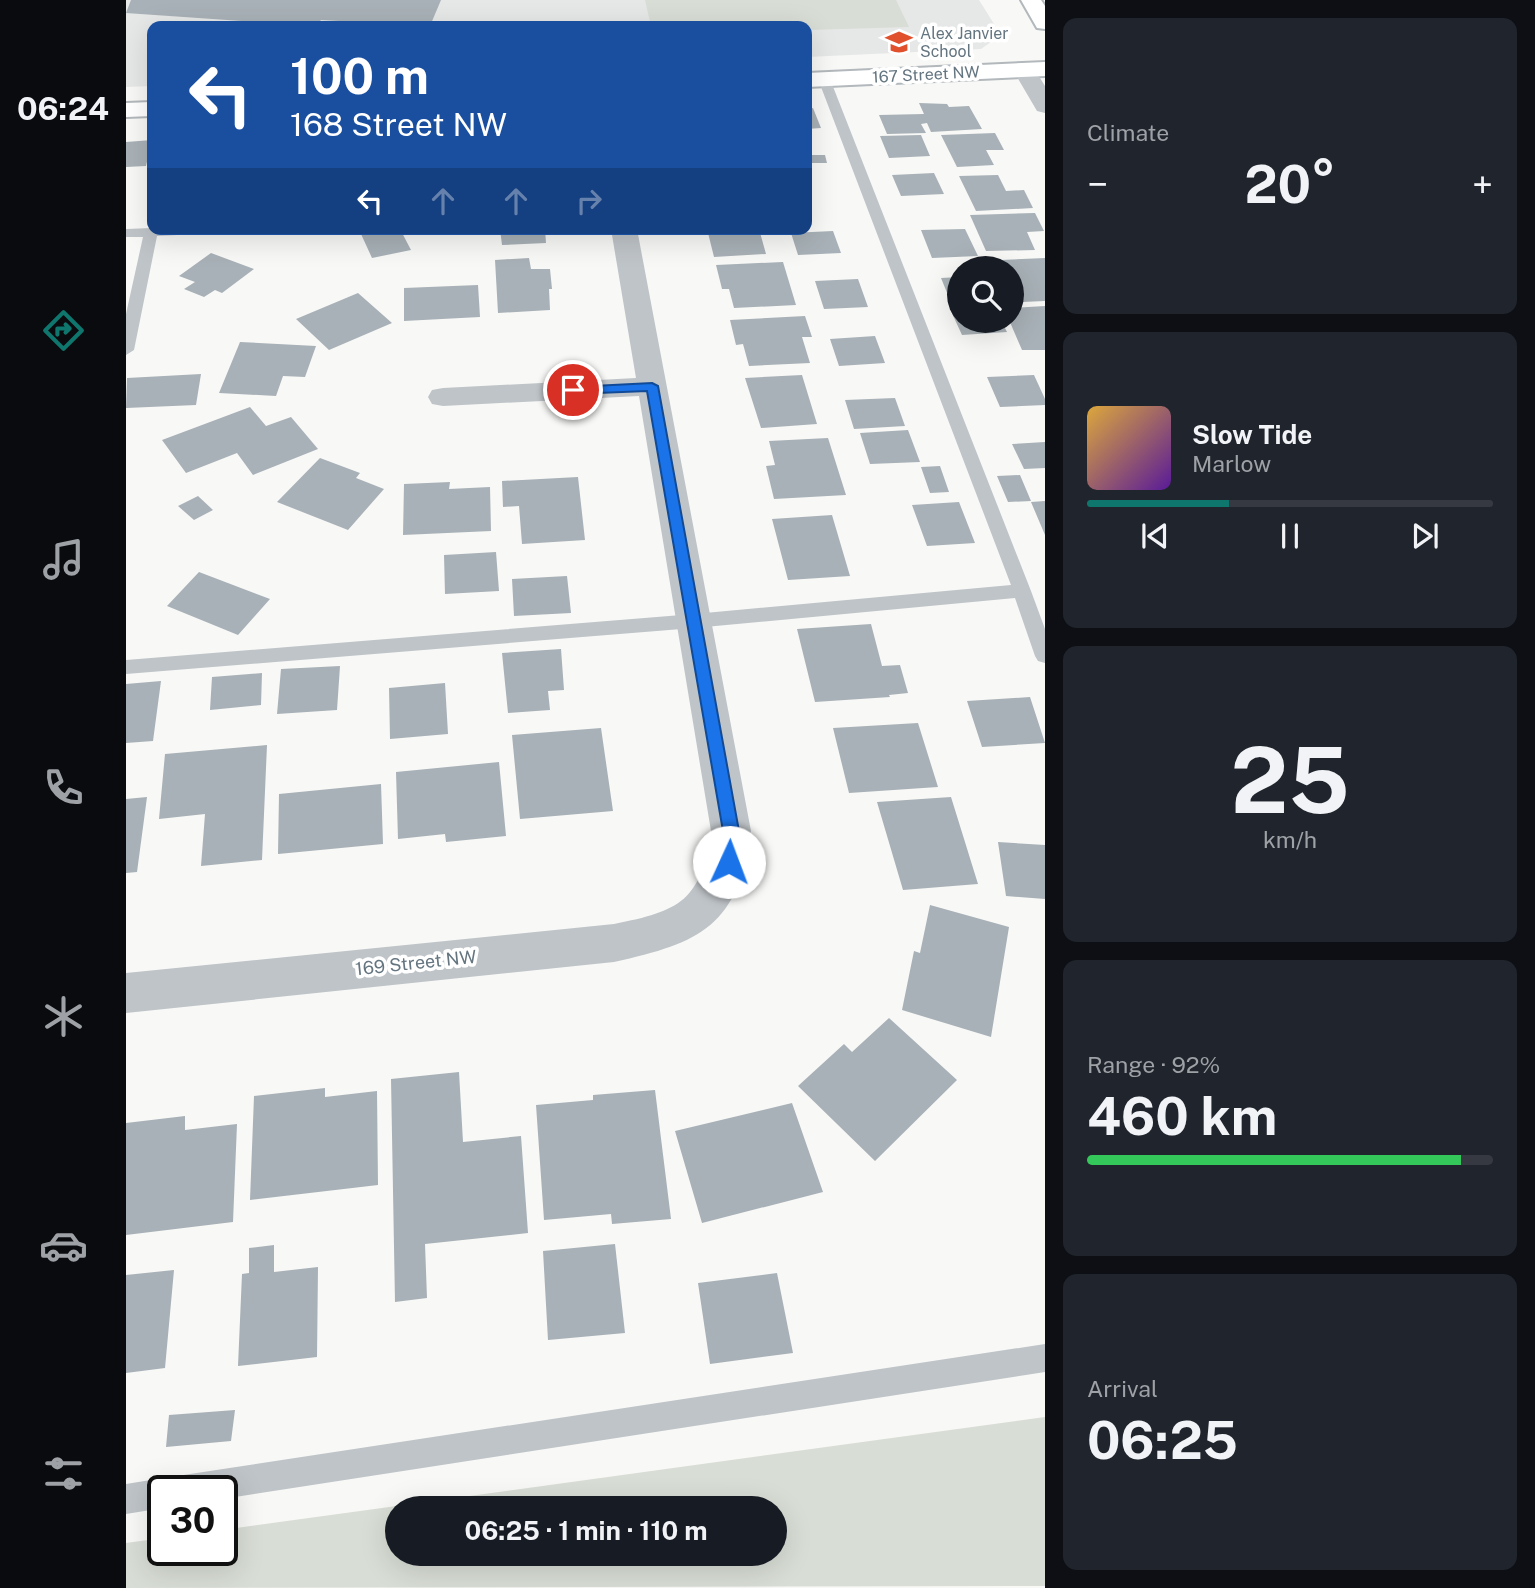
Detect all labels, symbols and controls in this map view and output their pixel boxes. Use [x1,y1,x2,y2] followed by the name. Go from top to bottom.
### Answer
[920,24,1009,61] place label: Alex Janvier School
[884,27,914,57] school or university icon: Alex Janvier School
[290,47,429,105] text: 100 m
[175,49,266,140] icon: left
[872,62,980,87] street label: 167 Street NW
[17,90,109,127] text: 06:24
[290,106,507,143] text: 168 Street NW
[1087,119,1169,146] text: Climate
[1244,154,1336,215] text: 20°
[1087,162,1108,207] text: −
[1472,162,1493,207] text: +
[351,182,389,220] icon: left
[424,182,462,220] icon: ahead
[497,182,535,220] icon: ahead
[570,182,608,220] icon: right
[947,256,1024,333] map controls
[947,256,1024,333] button: search
[39,306,88,355] icon: directions
[543,360,603,420] pin
[554,371,592,409] icon: arrive
[1192,419,1312,450] text: Slow Tide
[1192,450,1271,477] text: Marlow
[1136,517,1174,555] icon: previous
[1271,517,1309,555] icon: pause
[1406,517,1444,555] icon: next
[39,535,88,584] icon: music
[1230,727,1350,833] text: 25
[39,763,88,812] icon: phone
[692,825,766,899] position arrow
[1263,826,1317,853] text: km/h
[354,946,478,979] street label: 169 Street NW
[39,992,88,1041] icon: climate
[1087,1051,1220,1078] text: Range · 92%
[1087,1086,1277,1147] text: 460 km
[39,1221,88,1270] icon: car
[1087,1375,1158,1402] text: Arrival
[1087,1410,1238,1471] text: 06:25
[39,1449,88,1498] icon: filters
[147,1475,238,1566] speed limit sign: 30
[464,1515,708,1546] text: 06:25 · 1 min · 110 m

